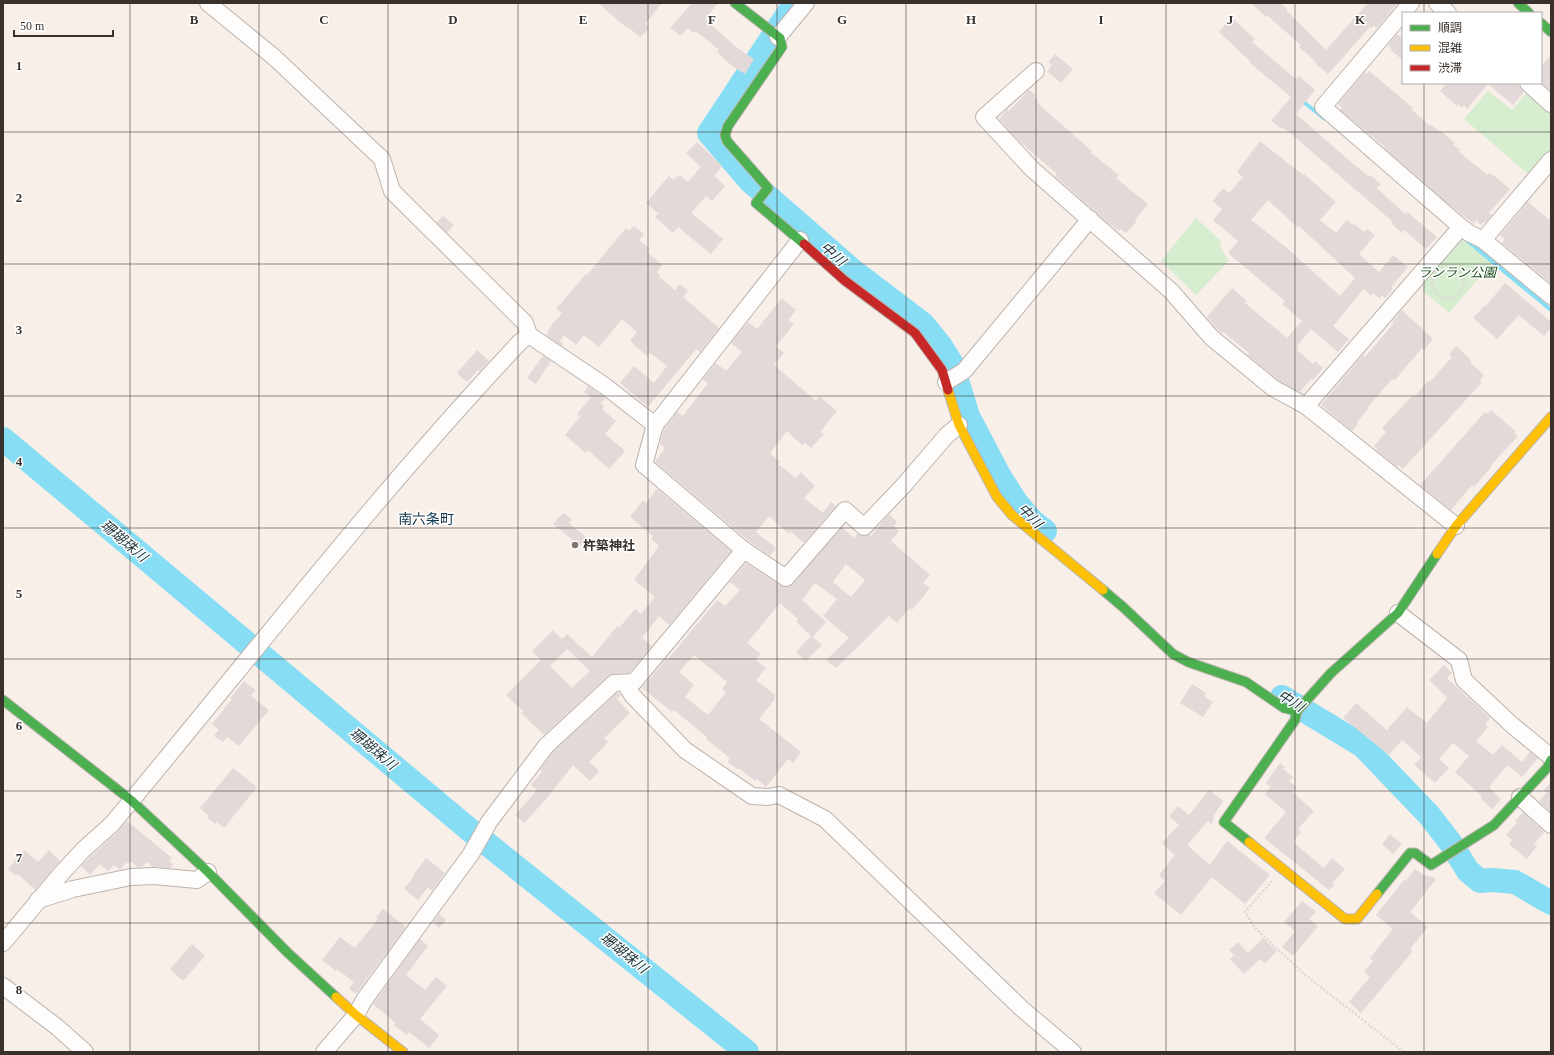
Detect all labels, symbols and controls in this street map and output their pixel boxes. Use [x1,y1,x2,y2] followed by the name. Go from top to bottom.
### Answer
[14,12,113,38] scale bar
[190,12,199,27] text: B
[319,12,329,27] text: C
[448,12,458,27] text: D
[579,12,587,27] text: E
[708,12,716,27] text: F
[837,12,847,27] text: G
[966,12,976,27] text: H
[1098,12,1104,27] text: I
[1227,12,1234,27] text: J
[1355,12,1366,27] text: K
[1402,12,1542,84] legend
[20,19,45,33] text: 50 m
[1438,21,1462,35] text: 順調
[1438,41,1462,55] text: 混雑
[16,58,22,73] text: 1
[1438,61,1462,75] text: 渋滞
[16,190,22,205] text: 2
[818,239,850,270] water label: 中川
[1418,265,1498,280] park label: ランラン公園
[16,322,23,337] text: 3
[16,454,23,469] text: 4
[1015,501,1047,533] water label: 中川
[398,512,454,527] district label: 南六条町
[98,517,152,566] water label: 珊瑚珠川
[583,538,635,553] place label: 杵築神社
[570,540,580,550] marker: 杵築神社
[16,586,23,601] text: 5
[1275,687,1309,716] water label: 中川
[16,718,23,733] text: 6
[347,725,401,774] water label: 珊瑚珠川
[16,850,23,865] text: 7
[598,930,652,978] water label: 珊瑚珠川
[16,982,23,997] text: 8

